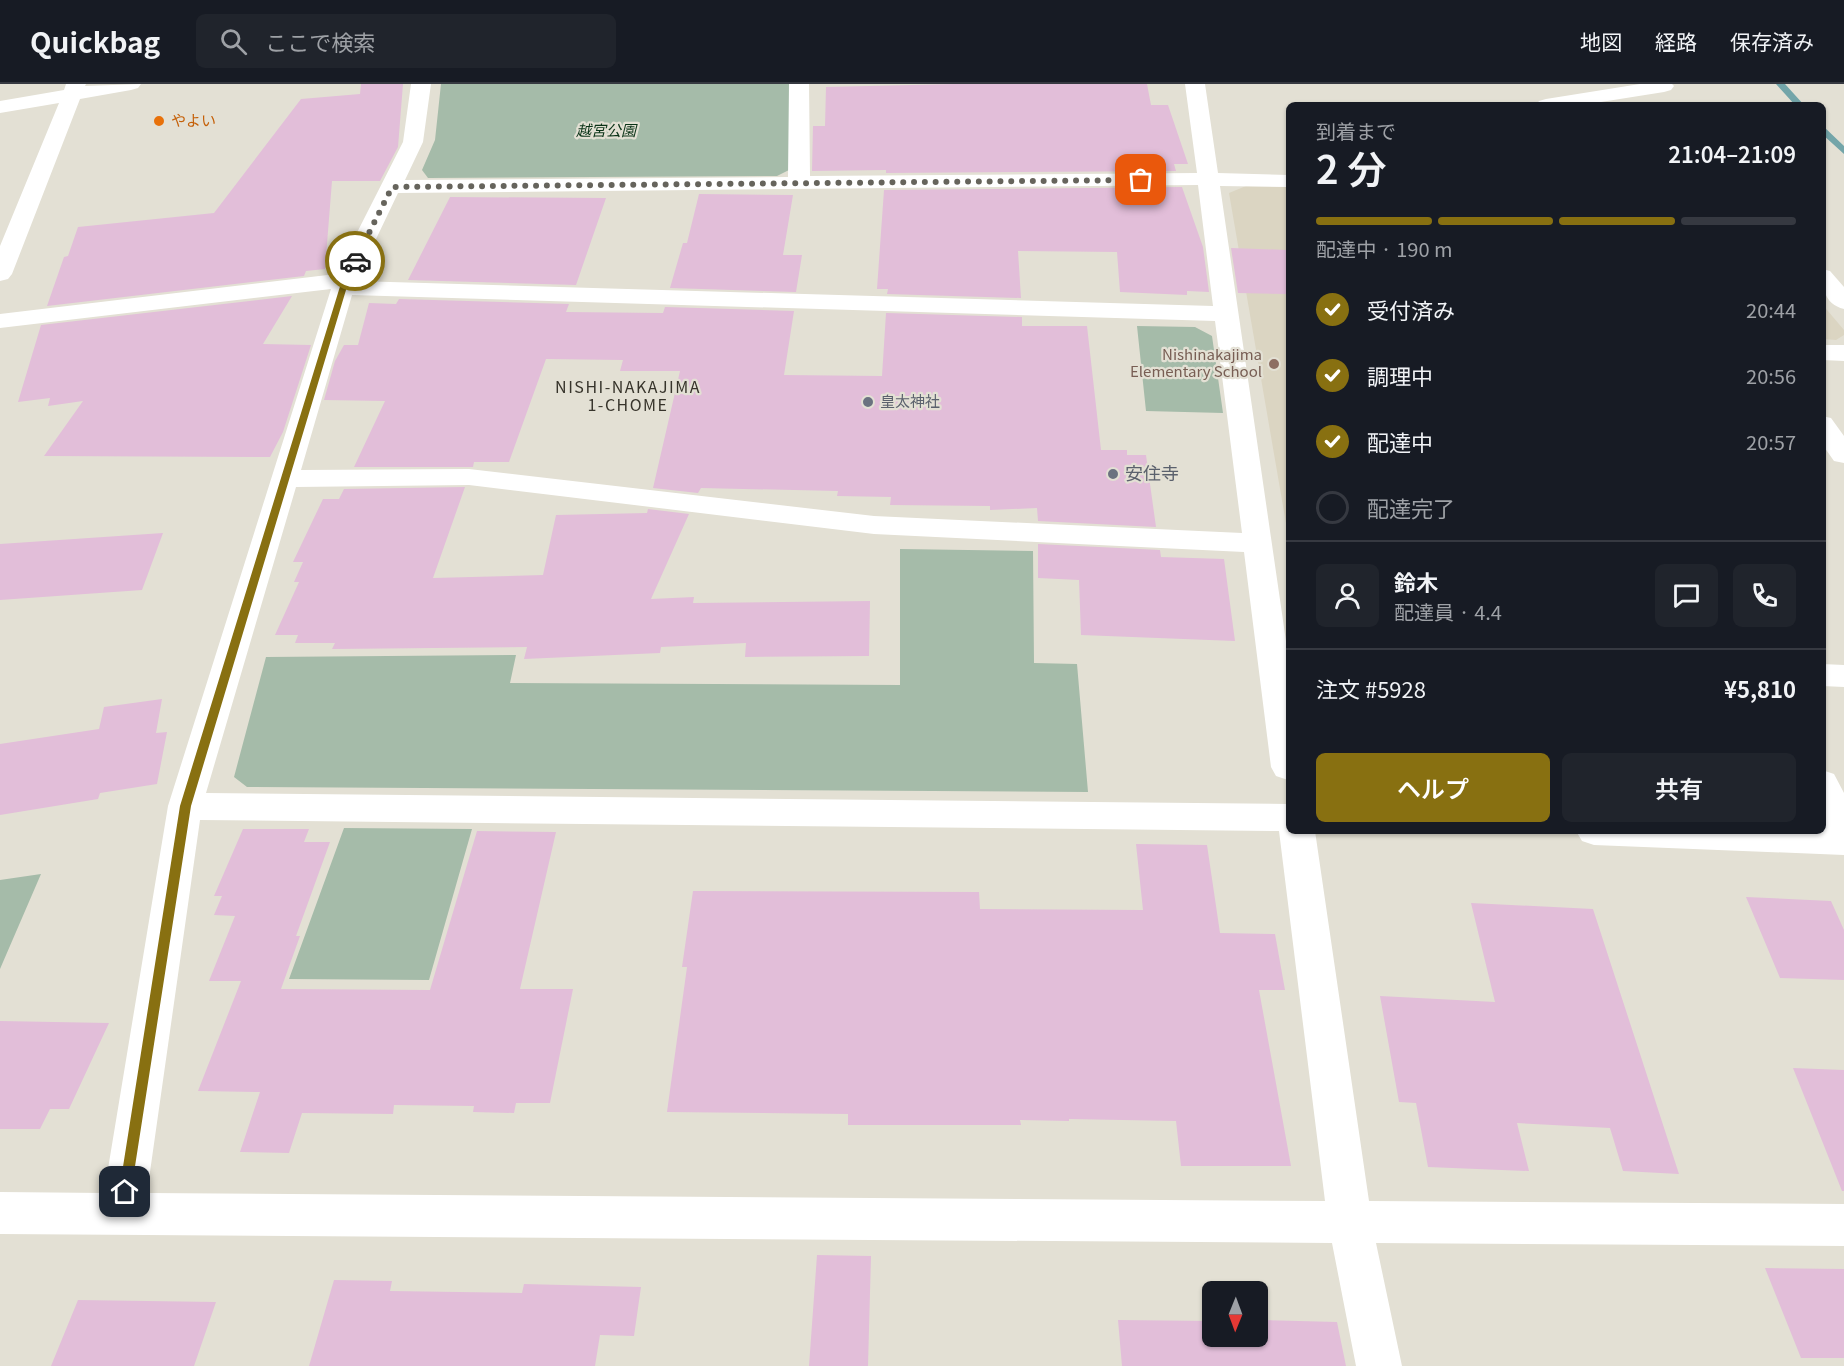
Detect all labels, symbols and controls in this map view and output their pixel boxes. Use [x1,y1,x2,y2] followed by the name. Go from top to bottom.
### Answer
[196,14,616,68] search box
[30,21,160,61] text: Quickbag
[217,25,250,58] icon: search
[265,25,375,57] text: ここで検索
[1580,26,1622,56] text: 地図
[1655,26,1697,56] text: 経路
[1730,26,1814,56] text: 保存済み
[171,109,216,130] place label: やよい
[152,114,166,128] marker: やよい
[1316,116,1396,145] text: 到着まで
[576,119,638,140] park label: 越宮公園
[1668,137,1796,169] text: 21:04–21:09
[1316,139,1386,195] text: 2 分
[1115,154,1166,205] pin
[1124,163,1157,196] icon: bag
[325,231,385,291] courier
[1316,234,1452,263] text: 配達中 · 190 m
[339,245,372,278] icon: car
[1316,293,1349,326] icon: check
[1367,293,1455,325] text: 受付済み
[1746,295,1796,324] text: 20:44
[1130,343,1262,381] place label: Nishinakajima Elementary School
[1267,357,1281,371] marker: Nishinakajima Elementary School
[1316,359,1349,392] icon: check
[1367,359,1433,391] text: 調理中
[1746,361,1796,390] text: 20:56
[555,374,701,416] district label: NISHI-NAKAJIMA 1-CHOME
[880,390,940,411] place label: 皇太神社
[861,395,875,409] marker: 皇太神社
[1316,425,1349,458] icon: check
[1367,425,1433,457] text: 配達中
[1746,427,1796,456] text: 20:57
[1125,459,1179,485] place label: 安住寺
[1106,467,1120,481] marker: 安住寺
[1367,491,1455,523] text: 配達完了
[1316,564,1379,627] button: person
[1655,564,1718,627] button: chat
[1733,564,1796,627] button: phone
[1394,565,1438,597] text: 鈴木
[1394,597,1502,626] text: 配達員 · 4.4
[1316,672,1426,704] text: 注文 #5928
[1724,672,1796,704] text: ¥5,810
[1316,753,1550,822] button: ヘルプ
[1562,753,1796,822] button: 共有
[99,1166,150,1217] pin
[108,1175,141,1208] icon: home
[1202,1281,1268,1347] north arrow
[1202,1281,1268,1347] map controls

